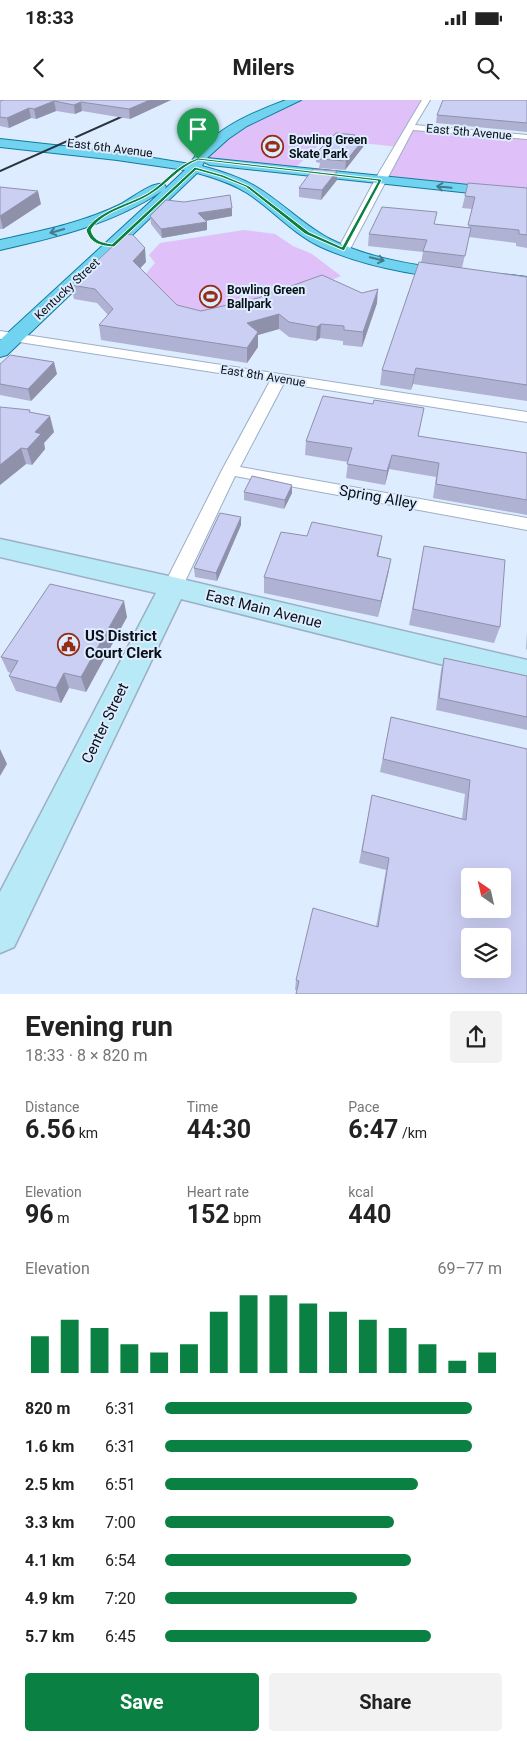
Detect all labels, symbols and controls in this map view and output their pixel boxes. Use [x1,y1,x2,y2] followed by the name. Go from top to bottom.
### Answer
[25,6,74,29] text: 18:33
[25,54,53,82] icon: back
[474,54,502,82] icon: search
[232,55,295,80] text: Milers
[177,108,219,159] pin
[184,115,212,143] icon: arrive
[426,121,512,143] street label: East 5th Avenue
[289,133,368,161] place label: Bowling Green Skate Park
[261,135,285,159] sports icon: Bowling Green Skate Park
[66,136,154,160] street label: East 6th Avenue
[436,182,452,192] one-way arrow
[49,227,65,237] one-way arrow
[32,255,102,323] street label: Kentucky Street
[369,255,385,264] one-way arrow
[227,283,306,311] place label: Bowling Green Ballpark
[199,285,223,309] sports icon: Bowling Green Ballpark
[219,362,307,390] street label: East 8th Avenue
[338,481,418,513] street label: Spring Alley
[204,586,324,632] street label: East Main Avenue
[85,627,163,662] place label: US District Court Clerk
[57,633,81,657] public building icon: US District Court Clerk
[78,680,132,766] street label: Center Street
[461,868,511,918] north arrow
[461,868,511,978] map controls
[461,928,511,978] button: layers
[25,1010,173,1043] text: Evening run
[450,1011,502,1063] button: share
[25,1046,147,1065] text: 18:33 · 8 × 820 m
[25,1099,80,1115] text: Distance
[187,1099,218,1115] text: Time
[348,1099,379,1115] text: Pace
[25,1115,75,1144] text: 6.56
[187,1115,251,1144] text: 44:30
[348,1115,398,1144] text: 6:47
[75,1125,98,1141] text: km
[398,1125,427,1141] text: /km
[25,1184,82,1200] text: Elevation
[187,1184,249,1200] text: Heart rate
[348,1184,374,1200] text: kcal
[25,1200,54,1229] text: 96
[187,1200,230,1229] text: 152
[348,1200,391,1229] text: 440
[54,1210,69,1226] text: m
[230,1210,261,1226] text: bpm
[25,1259,90,1278] text: Elevation
[438,1259,502,1278] text: 69–77 m
[25,1399,70,1418] text: 820 m
[105,1399,136,1418] text: 6:31
[25,1437,74,1456] text: 1.6 km
[105,1437,136,1456] text: 6:31
[25,1475,74,1494] text: 2.5 km
[105,1475,136,1494] text: 6:51
[25,1513,74,1532] text: 3.3 km
[105,1513,136,1532] text: 7:00
[25,1551,74,1570] text: 4.1 km
[105,1551,136,1570] text: 6:54
[25,1589,74,1608] text: 4.9 km
[105,1589,136,1608] text: 7:20
[25,1627,74,1646] text: 5.7 km
[105,1627,136,1646] text: 6:45
[25,1673,259,1731] button: Save
[269,1673,502,1731] button: Share

